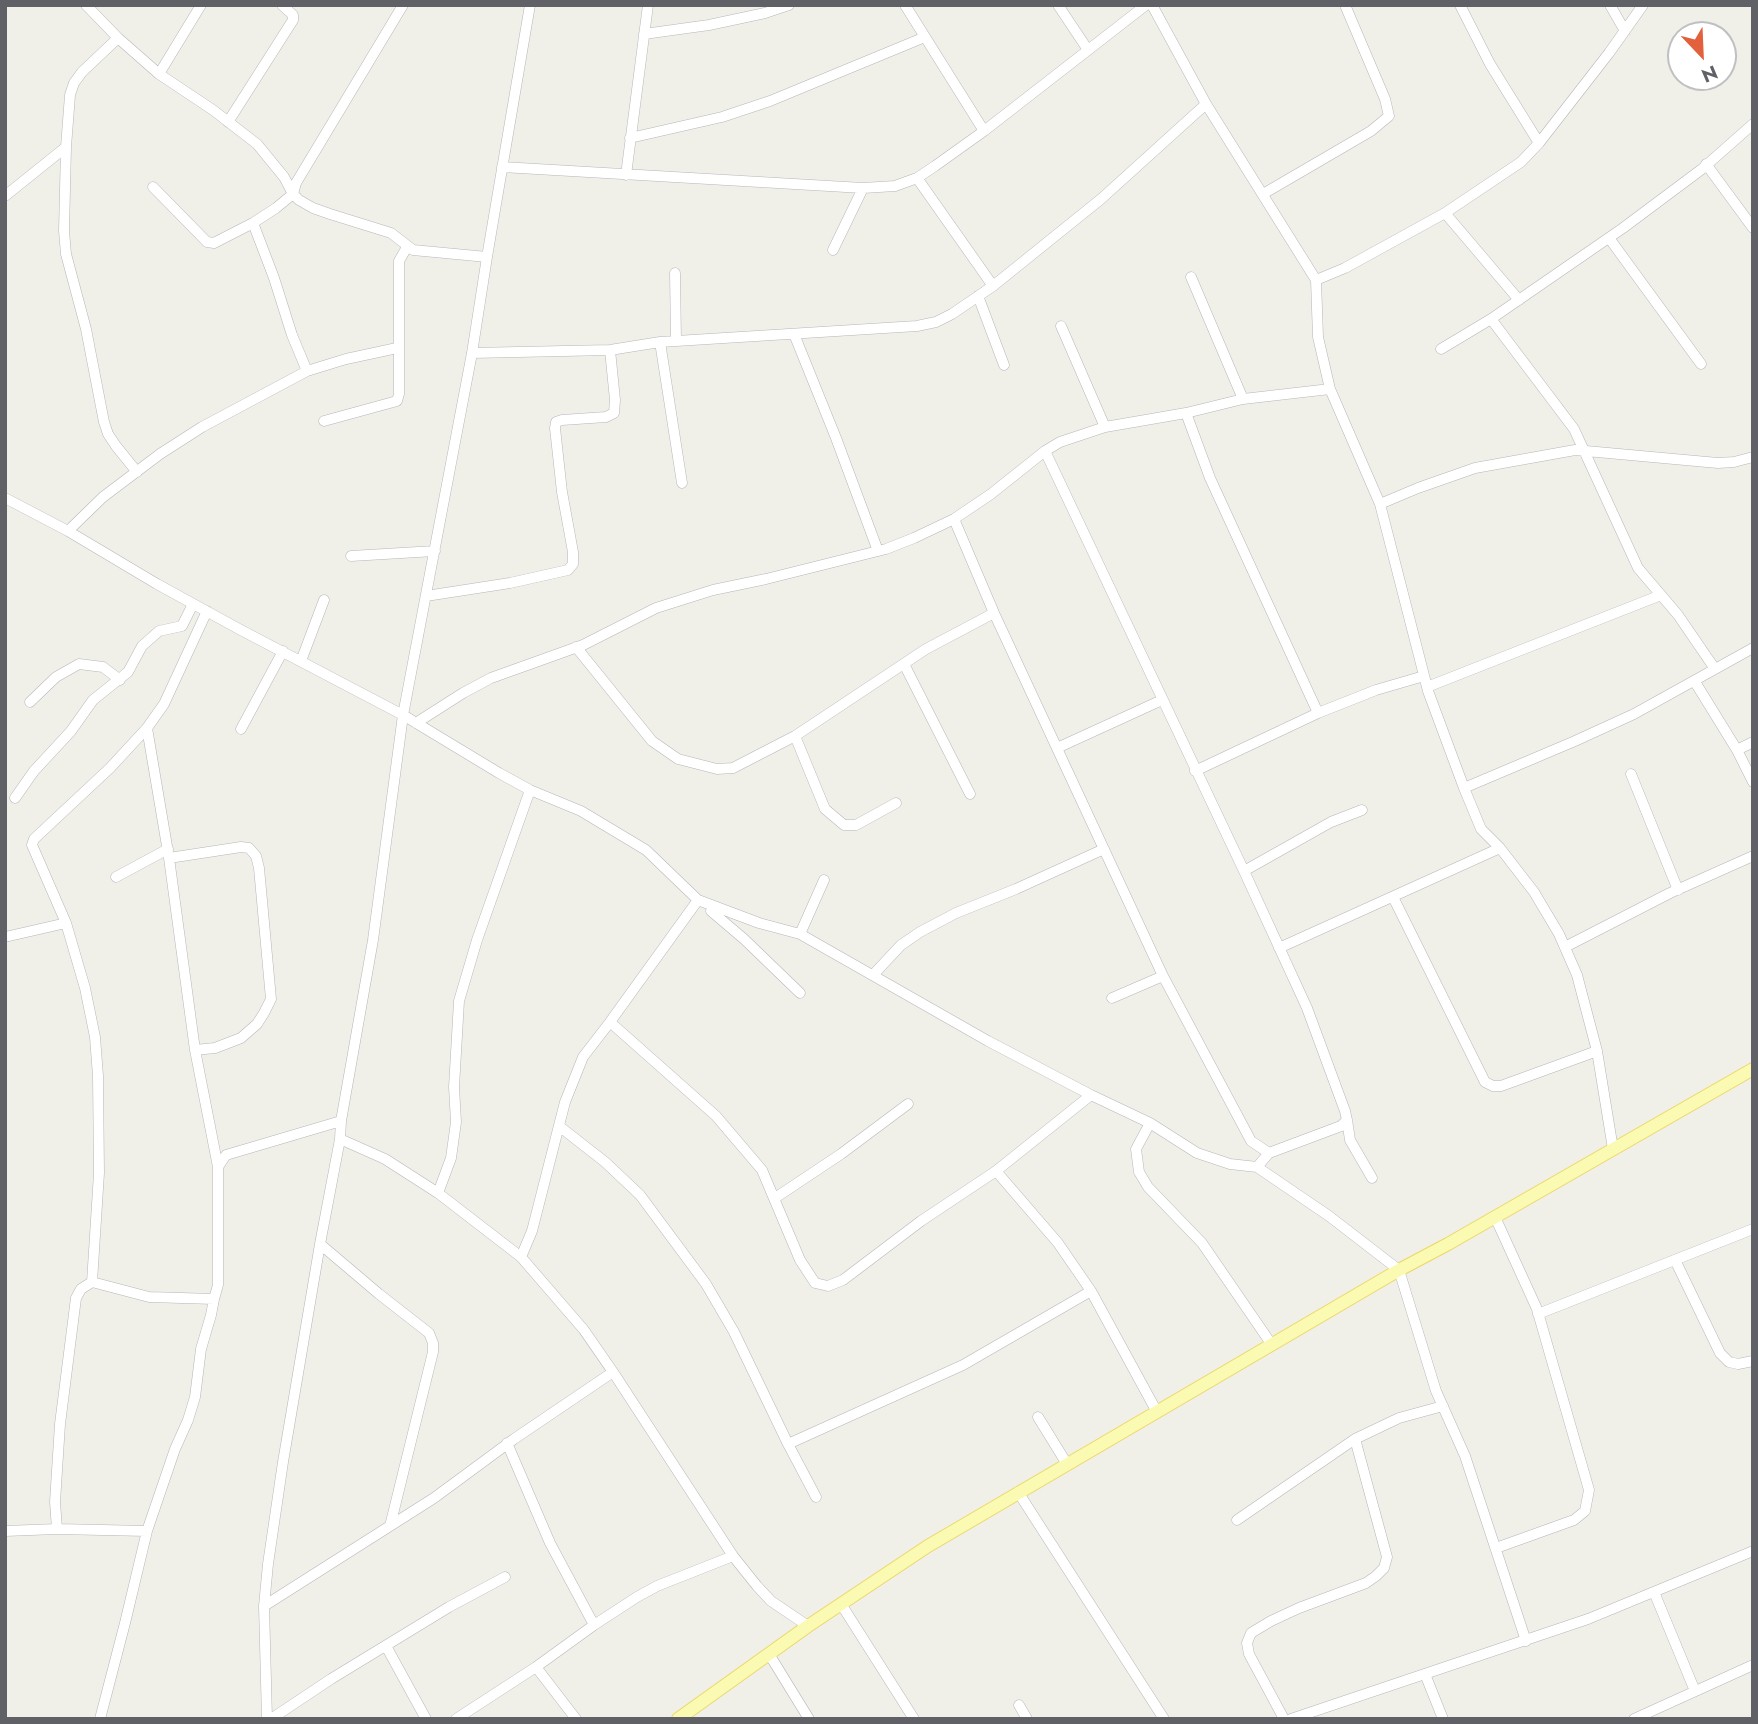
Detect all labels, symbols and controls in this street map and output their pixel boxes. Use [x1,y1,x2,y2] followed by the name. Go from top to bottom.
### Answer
[1667,21,1737,91] north arrow
[1697,59,1722,89] text: N

